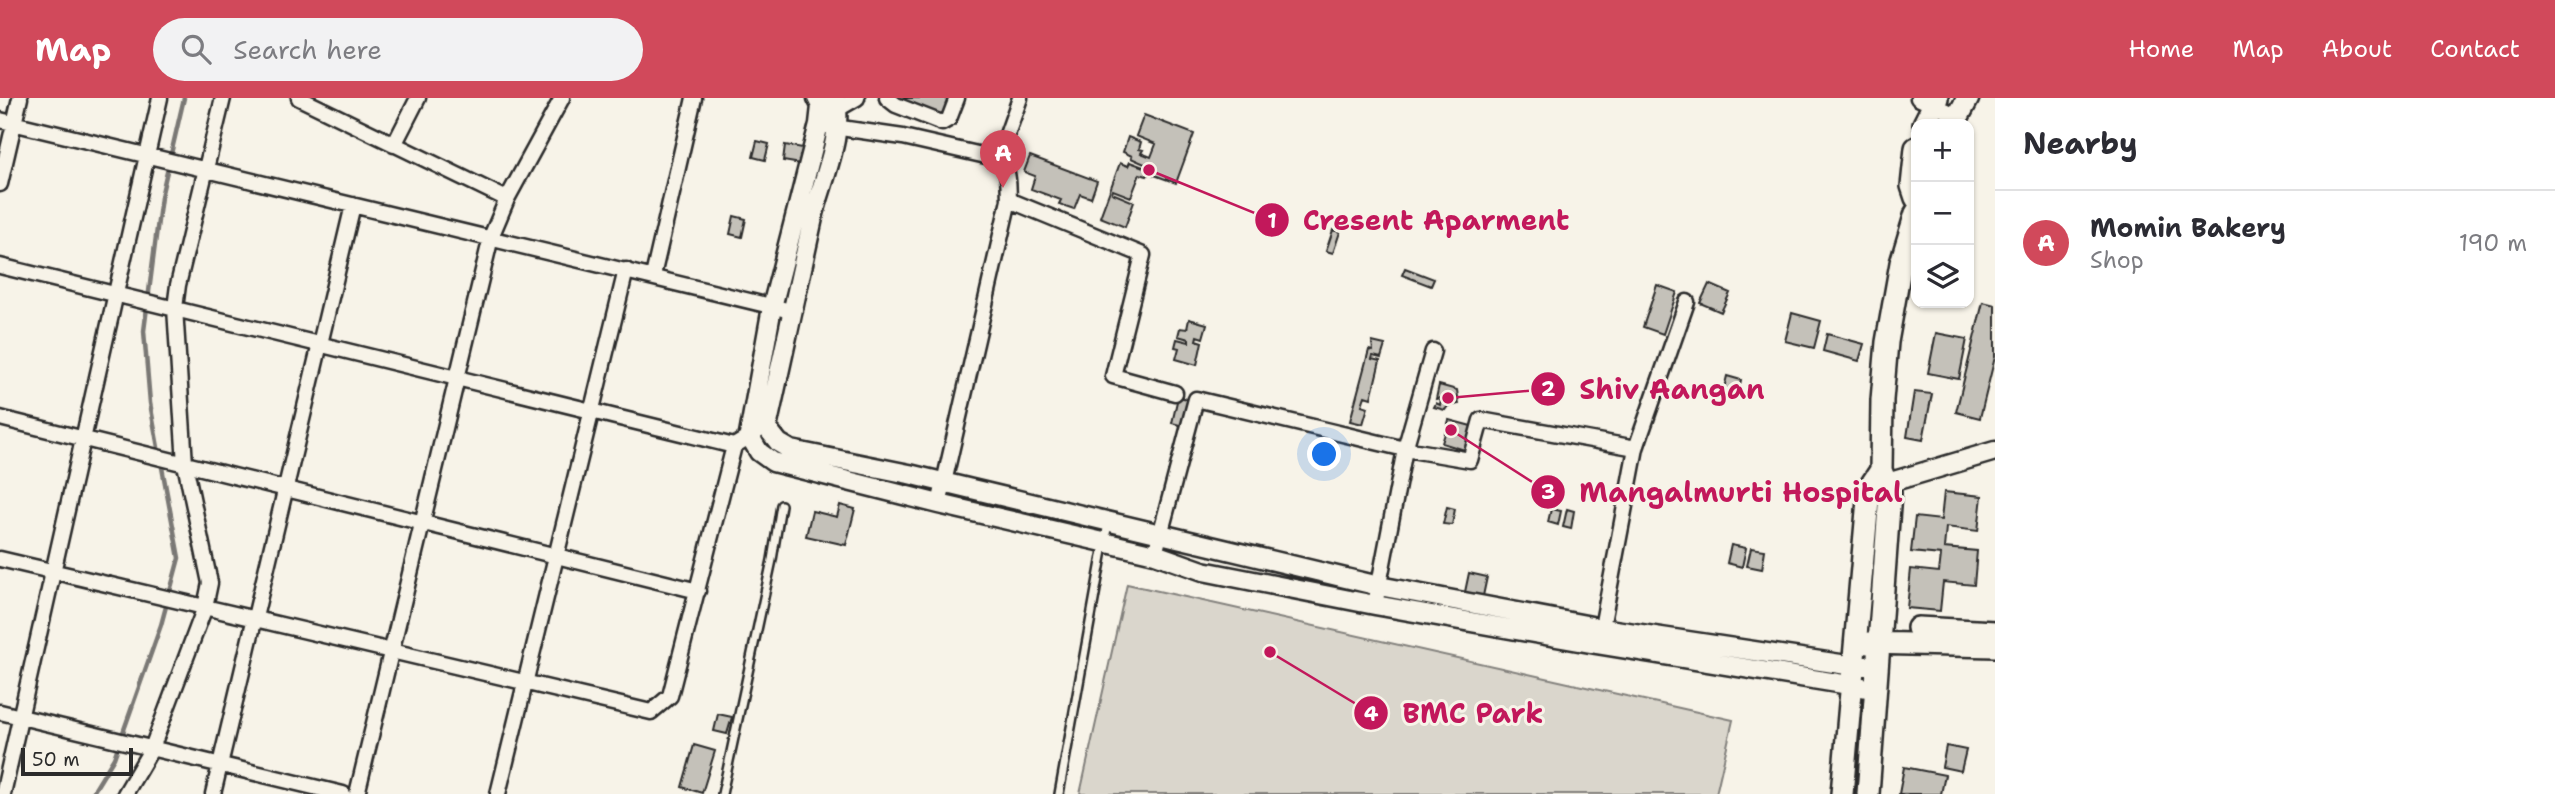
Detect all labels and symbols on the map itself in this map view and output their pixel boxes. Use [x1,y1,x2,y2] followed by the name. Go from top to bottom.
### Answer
[980,130,1026,188] pin: A
[1254,196,1584,245] callout: Cresent Aparment
[1303,201,1569,239] text: Cresent Aparment
[1267,207,1277,235] text: 1
[1530,365,1779,414] callout: Shiv Aangan
[1579,370,1765,408] text: Shiv Aangan
[1541,375,1556,403] text: 2
[1307,437,1341,471] your location
[1530,467,1917,516] callout: Mangalmurti Hospital
[1579,473,1903,511] text: Mangalmurti Hospital
[1541,478,1555,506] text: 3
[1354,689,1558,738] callout: BMC Park
[1403,694,1543,732] text: BMC Park
[1364,700,1379,728] text: 4
[21,745,133,777] scale bar

